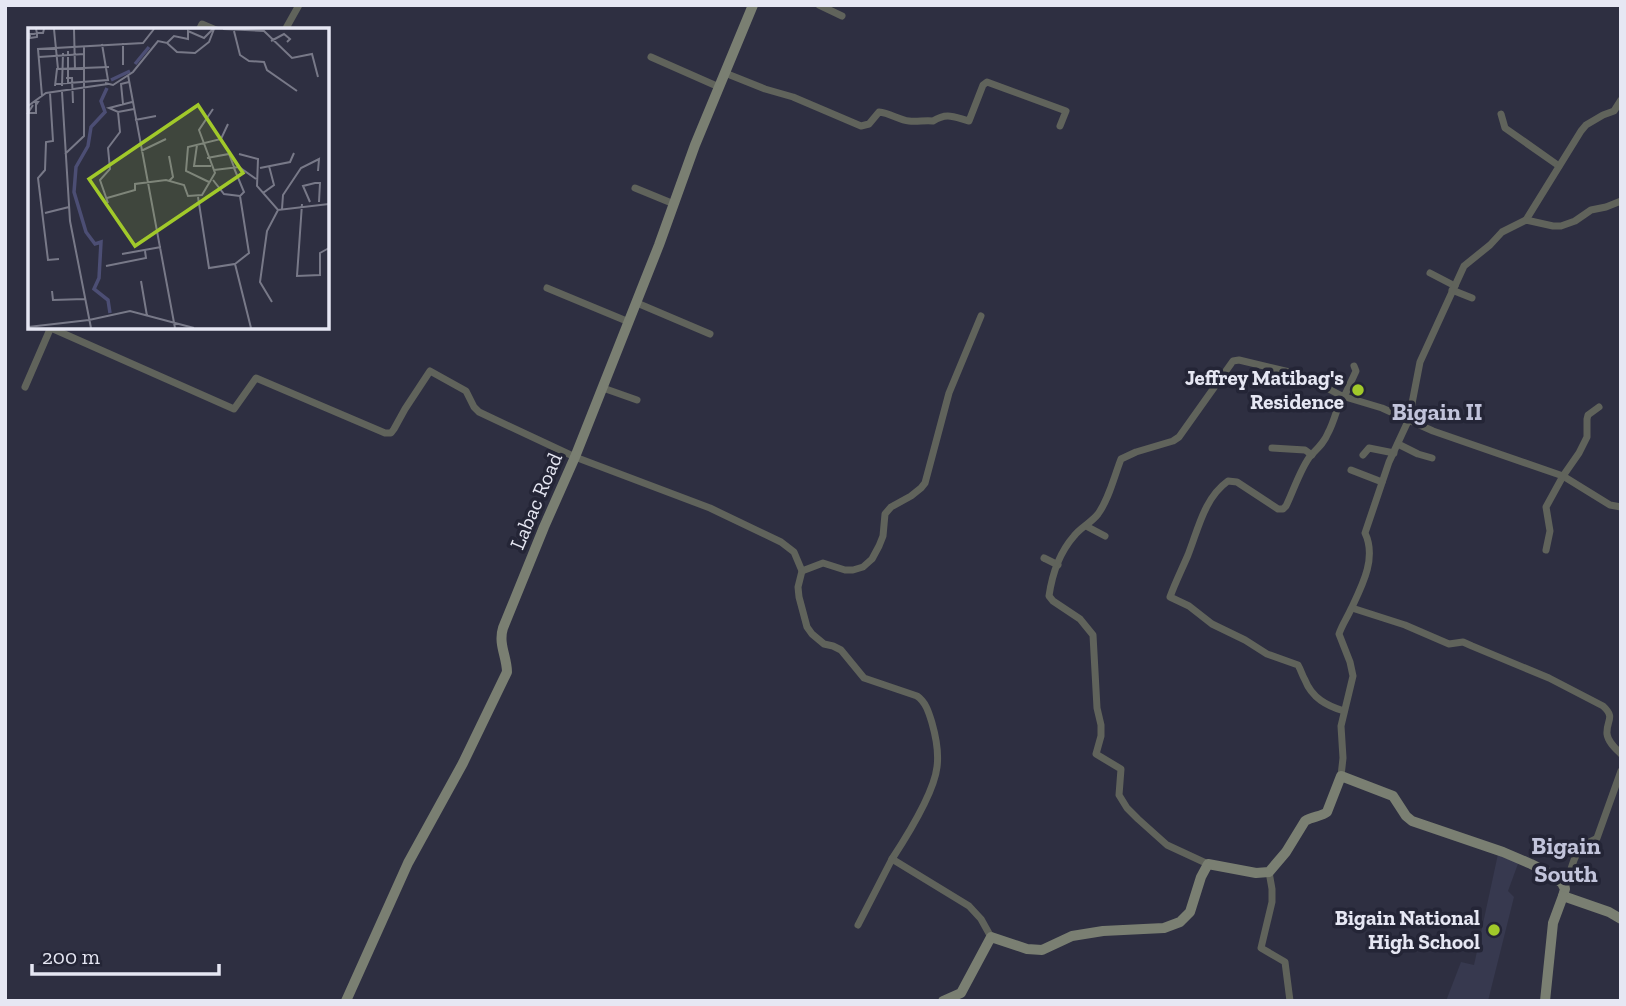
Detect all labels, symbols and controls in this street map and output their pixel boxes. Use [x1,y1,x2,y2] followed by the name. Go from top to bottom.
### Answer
[28,28,329,329] inset map
[1185,365,1344,414] place label: Jeffrey Matibag's Residence
[1350,382,1366,398] marker: Jeffrey Matibag's Residence
[1392,397,1482,426] district label: Bigain II
[504,448,567,553] street label: Labac Road
[1531,831,1601,888] district label: Bigain South
[1335,905,1480,954] place label: Bigain National High School
[1486,922,1502,938] marker: Bigain National High School
[32,932,219,976] scale bar
[42,944,100,969] text: 200 m

